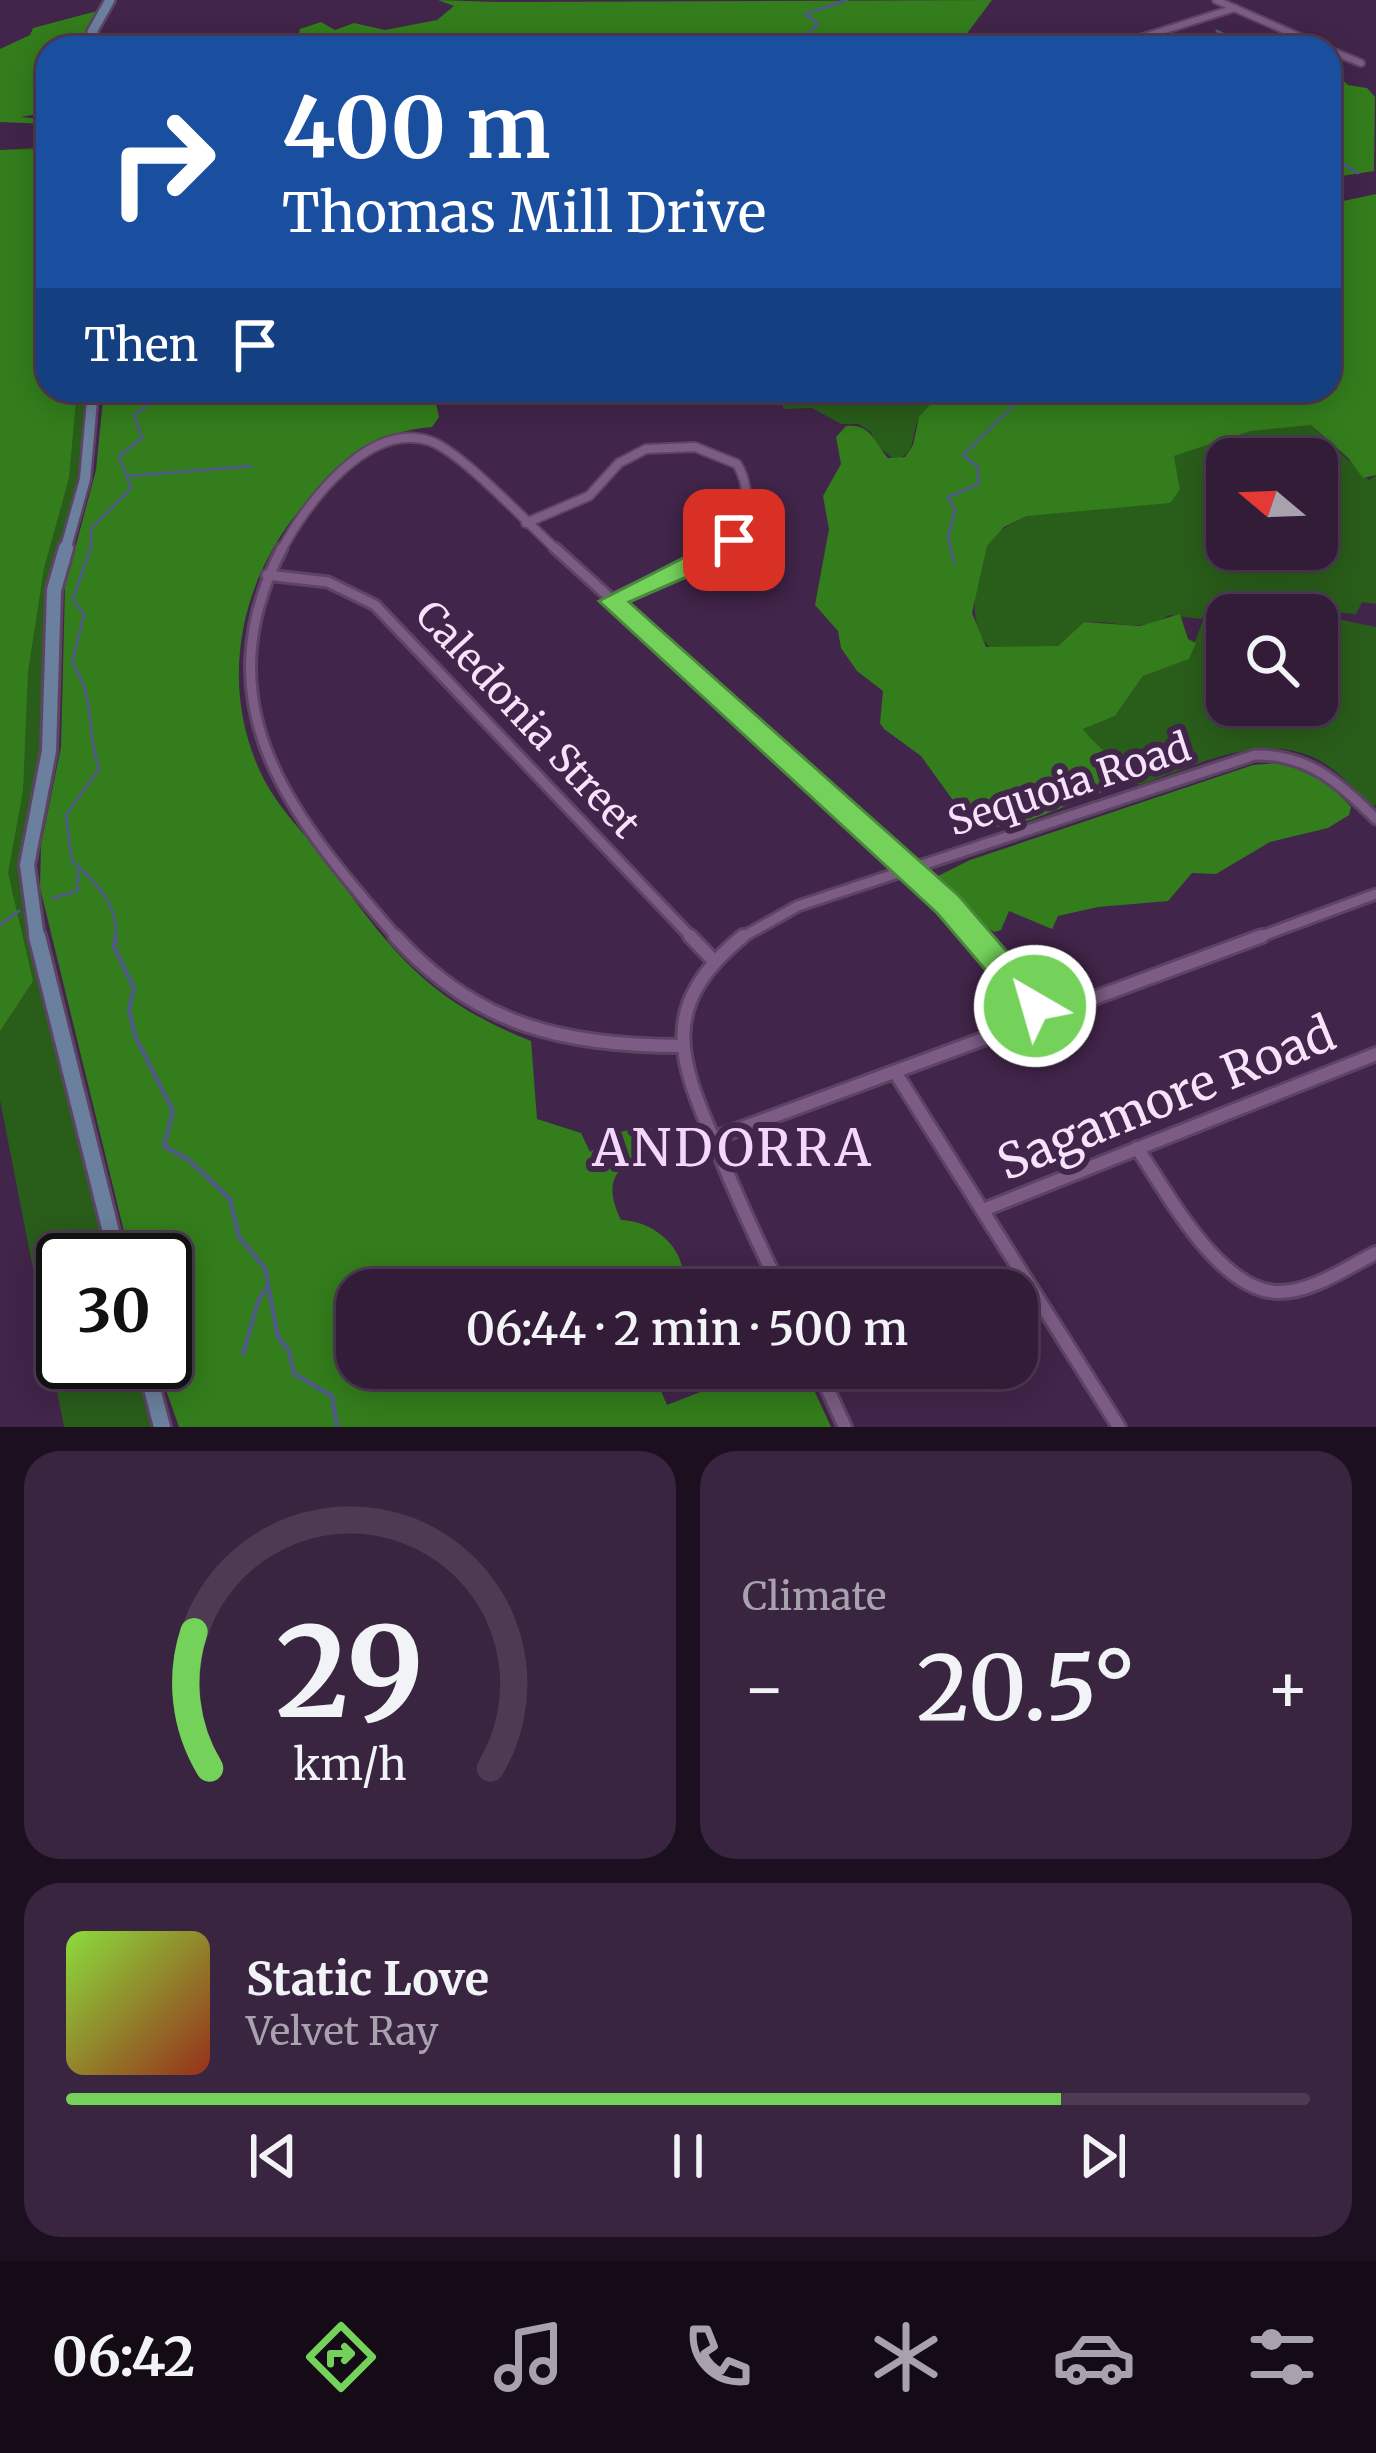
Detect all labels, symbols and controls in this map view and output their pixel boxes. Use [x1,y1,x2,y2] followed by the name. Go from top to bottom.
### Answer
[282,75,550,181] text: 400 m
[84,84,240,240] icon: right
[282,179,766,247] text: Thomas Mill Drive
[222,312,288,378] icon: arrive
[84,317,198,373] text: Then
[1206,438,1338,570] north arrow
[1206,438,1338,726] map controls
[683,489,785,591] pin
[701,507,767,573] icon: arrive
[405,591,650,848] street label: Caledonia Street
[1206,594,1338,726] button: search
[942,722,1197,847] street label: Sequoia Road
[972,943,1098,1069] position arrow
[989,1003,1343,1193] street label: Sagamore Road
[591,1116,874,1180] district label: ANDORRA
[36,1233,192,1389] speed limit sign: 30
[466,1301,908,1357] text: 06:44 · 2 min · 500 m
[742,1572,886,1621] text: Climate
[276,1594,424,1751] text: 29
[916,1631,1136,1745] text: 20.5°
[742,1647,786,1730] text: −
[1266,1647,1310,1730] text: +
[293,1738,407,1792] text: km/h
[246,1951,489,2007] text: Static Love
[246,2007,438,2056] text: Velvet Ray
[240,2123,306,2189] icon: previous
[655,2123,721,2189] icon: pause
[1070,2123,1136,2189] icon: next
[299,2315,383,2399] icon: directions
[487,2315,571,2399] icon: music
[676,2315,760,2399] icon: phone
[864,2315,948,2399] icon: climate
[1052,2315,1136,2399] icon: car
[1240,2315,1324,2399] icon: filters
[52,2323,195,2391] text: 06:42

